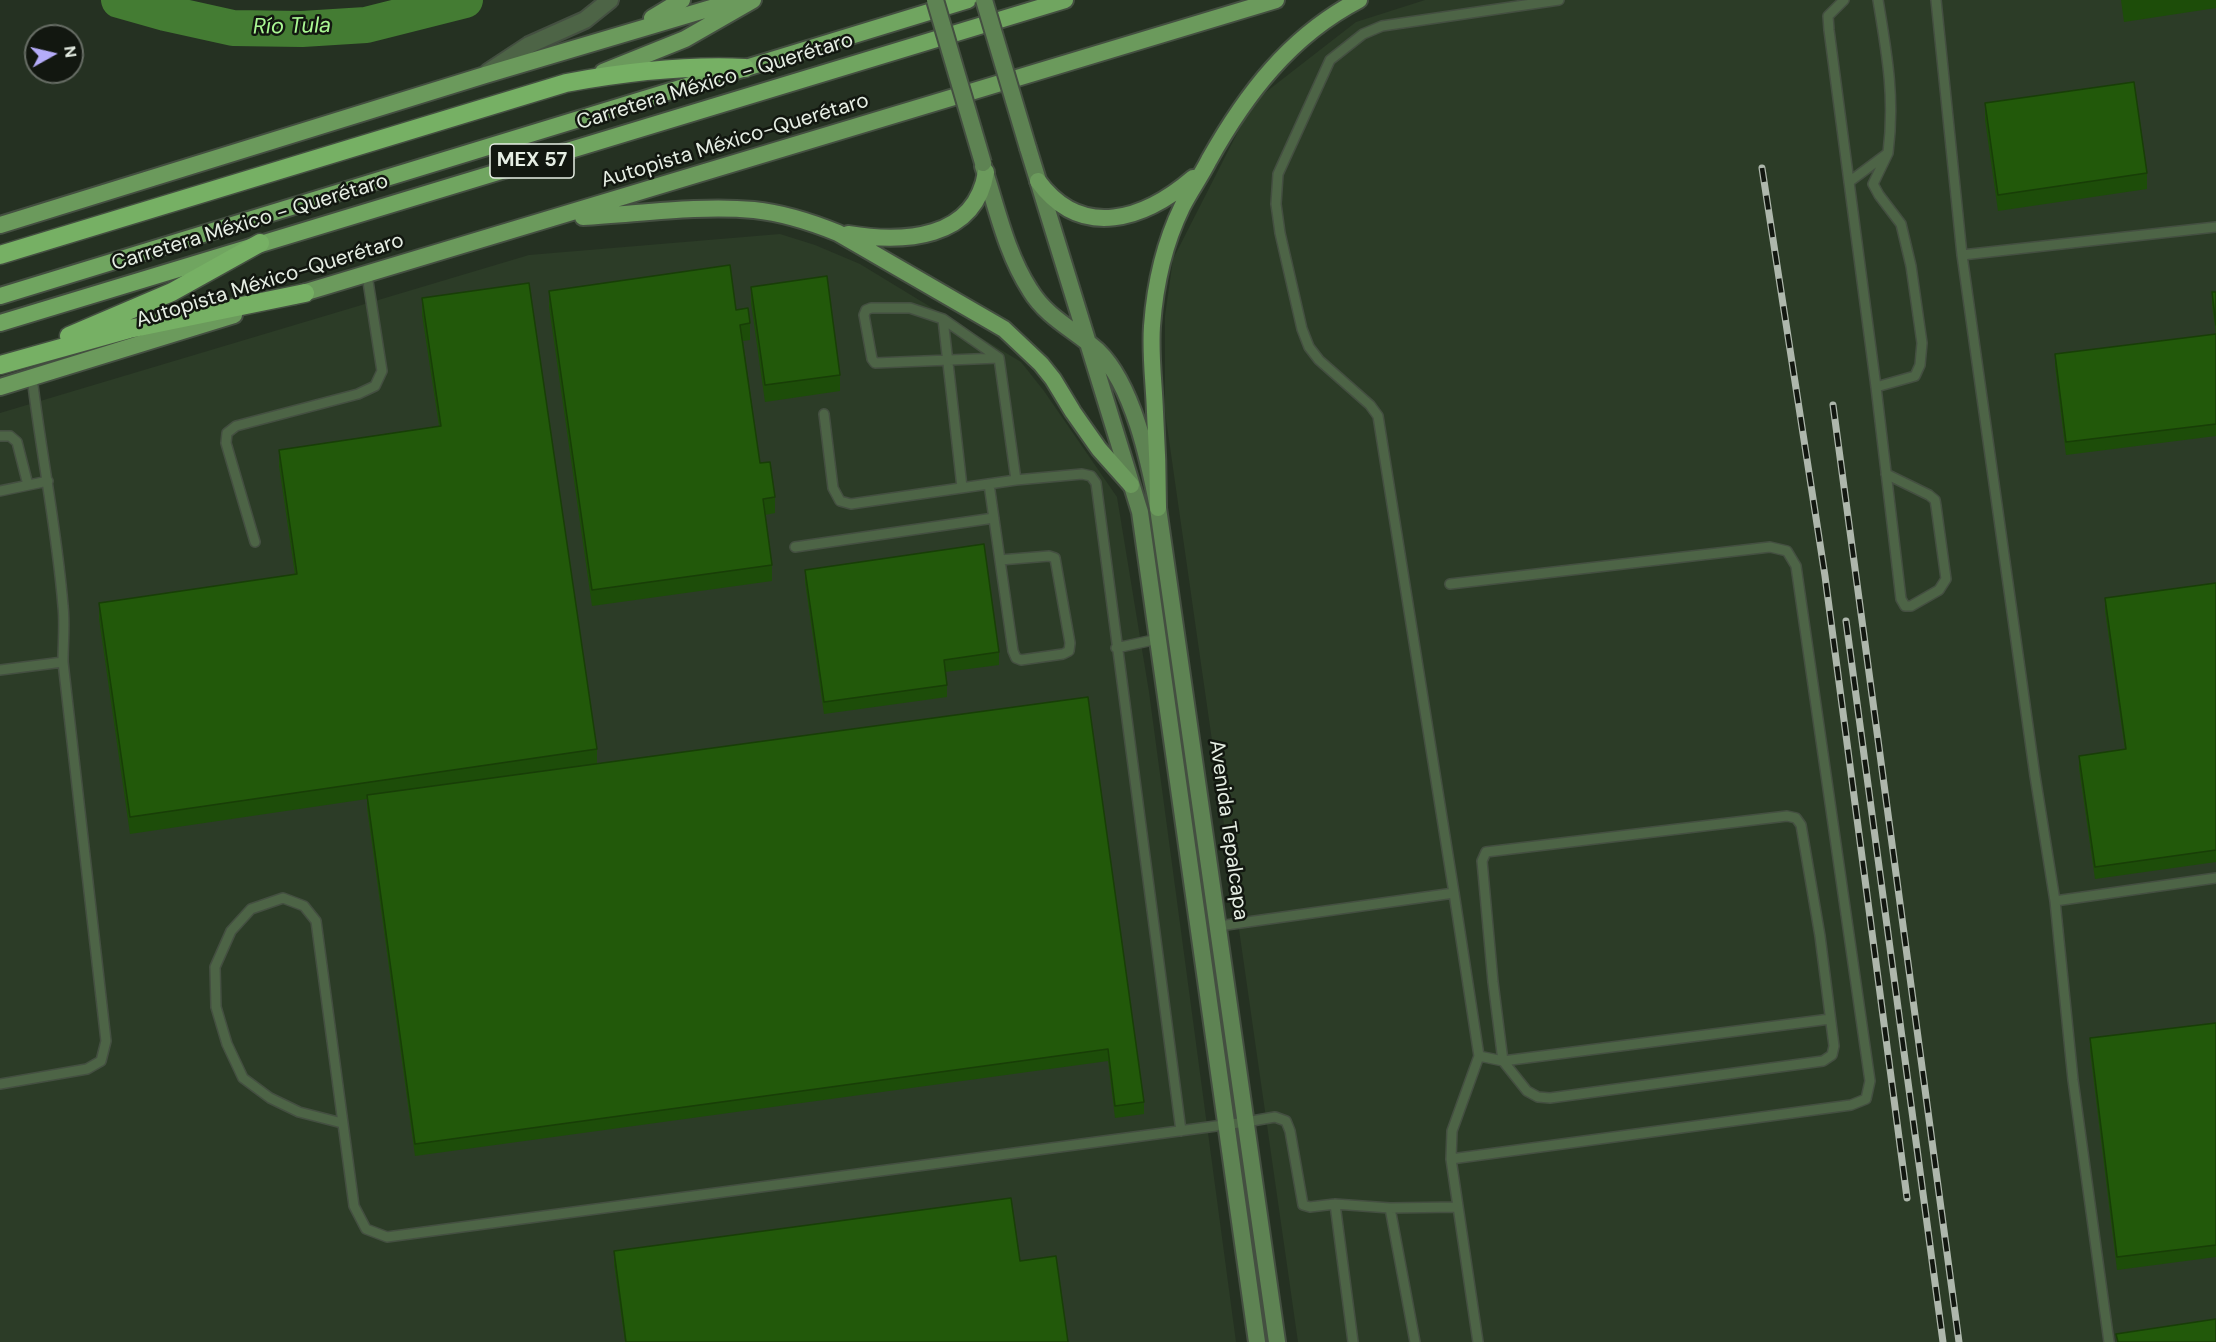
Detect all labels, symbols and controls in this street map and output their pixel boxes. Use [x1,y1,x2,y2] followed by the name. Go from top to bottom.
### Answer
[253,13,331,41] water label: Río Tula
[24,24,84,84] north arrow
[574,28,856,136] street label: Carretera México - Querétaro
[59,44,82,59] text: N
[598,88,872,194] street label: Autopista México-Querétaro
[490,144,574,178] road number: MEX 57
[109,169,391,277] street label: Carretera México - Querétaro
[133,228,407,334] street label: Autopista México-Querétaro
[1203,738,1253,922] street label: Avenida Tepalcapa

